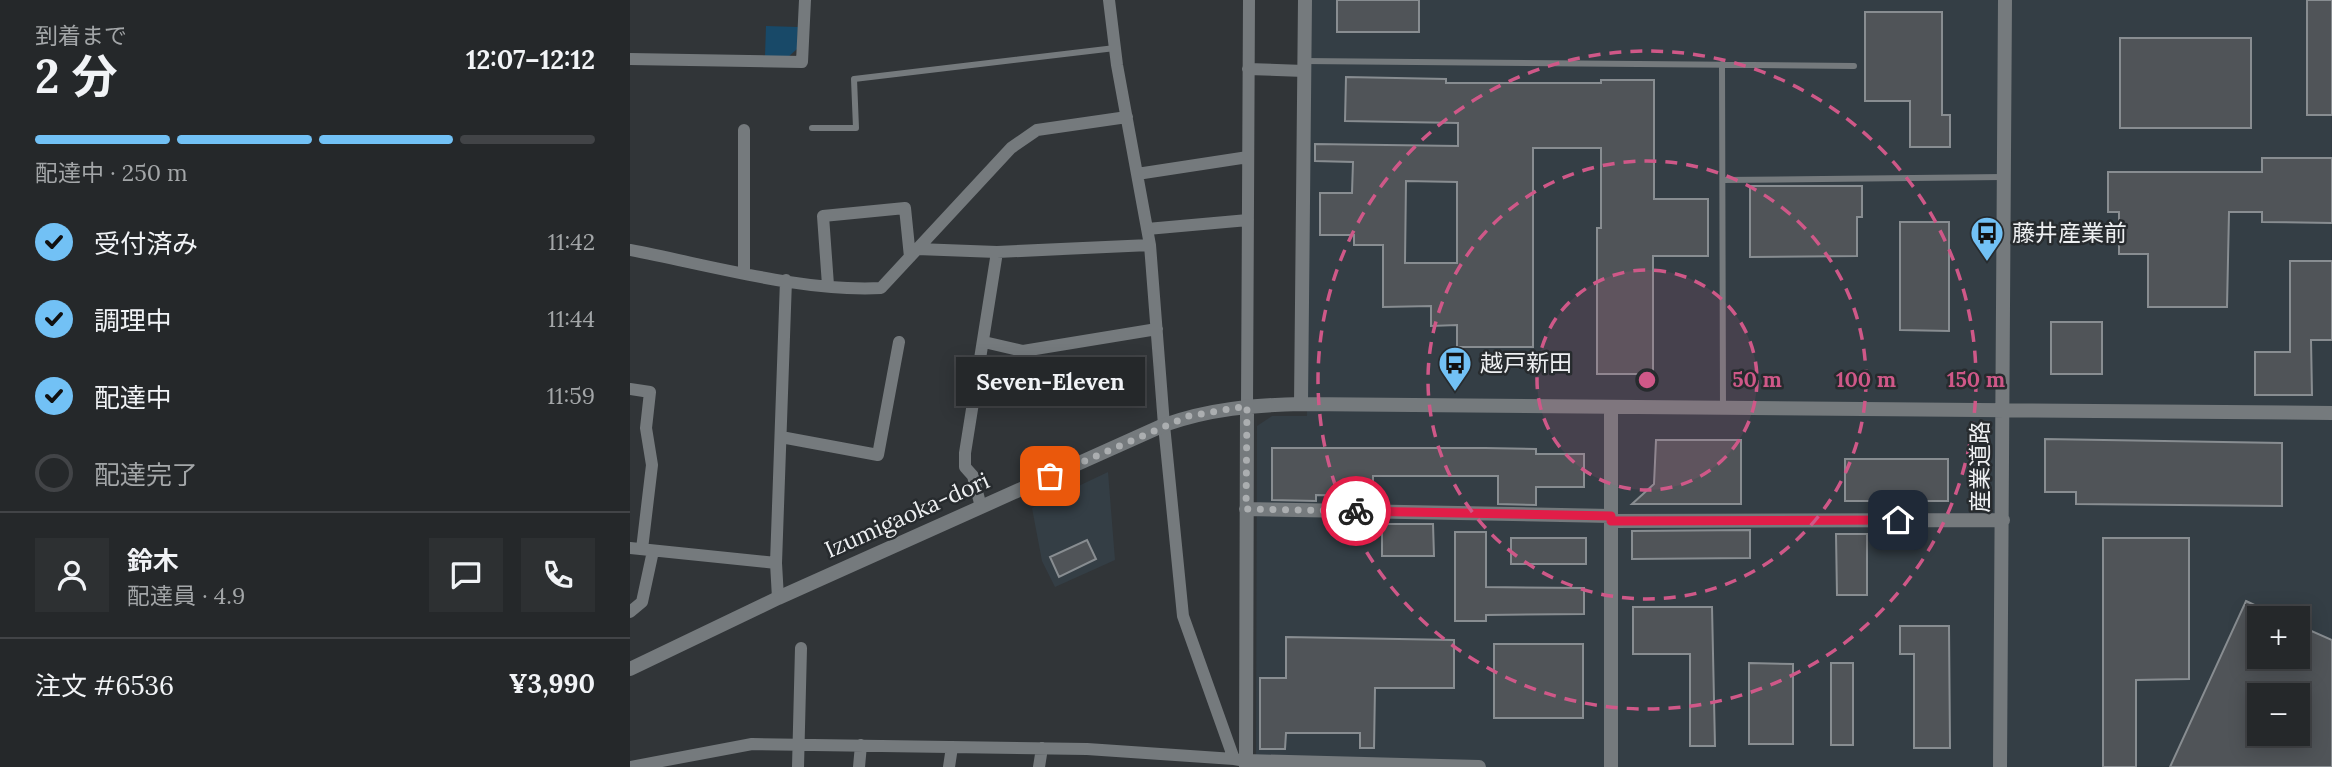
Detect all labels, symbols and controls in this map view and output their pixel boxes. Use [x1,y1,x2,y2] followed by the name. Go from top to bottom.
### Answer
[35,21,127,50] text: 到着まで
[466,43,595,76] text: 12:07–12:12
[35,47,118,106] text: 2 分
[35,158,188,187] text: 配達中 · 250 m
[1968,214,2006,263] bus stop icon: 藤井産業前
[2012,218,2127,247] place label: 藤井産業前
[35,223,73,261] icon: check
[94,227,198,260] text: 受付済み
[548,227,595,256] text: 11:42
[35,300,73,338] icon: check
[94,304,172,337] text: 調理中
[548,304,595,333] text: 11:44
[1436,344,1474,393] bus stop icon: 越戸新田
[1480,348,1572,377] place label: 越戸新田
[956,357,1144,406] callout: Seven-Eleven
[1732,366,1782,393] text: 50 m
[1836,366,1896,393] text: 100 m
[1947,366,2005,393] text: 150 m
[976,367,1125,396] text: Seven-Eleven
[1635,368,1659,392] centre of rings
[35,377,73,415] icon: check
[94,381,172,414] text: 配達中
[547,381,595,410] text: 11:59
[1965,421,1994,513] street label: 産業道路
[1020,446,1080,506] pin
[1031,457,1069,495] icon: bag
[94,458,198,491] text: 配達完了
[820,465,994,564] street label: Izumigaoka-dori
[1321,476,1391,546] courier
[1868,490,1928,550] pin
[1337,492,1375,530] icon: bike
[1879,501,1917,539] icon: home
[35,538,109,612] button: person
[429,538,503,612] button: chat
[521,538,595,612] button: phone
[127,544,179,577] text: 鈴木
[127,581,245,610] text: 配達員 · 4.9
[2247,606,2310,746] map controls
[2247,606,2310,669] button: +
[509,667,595,700] text: ¥3,990
[35,669,174,702] text: 注文 #6536
[2247,683,2310,746] button: −

